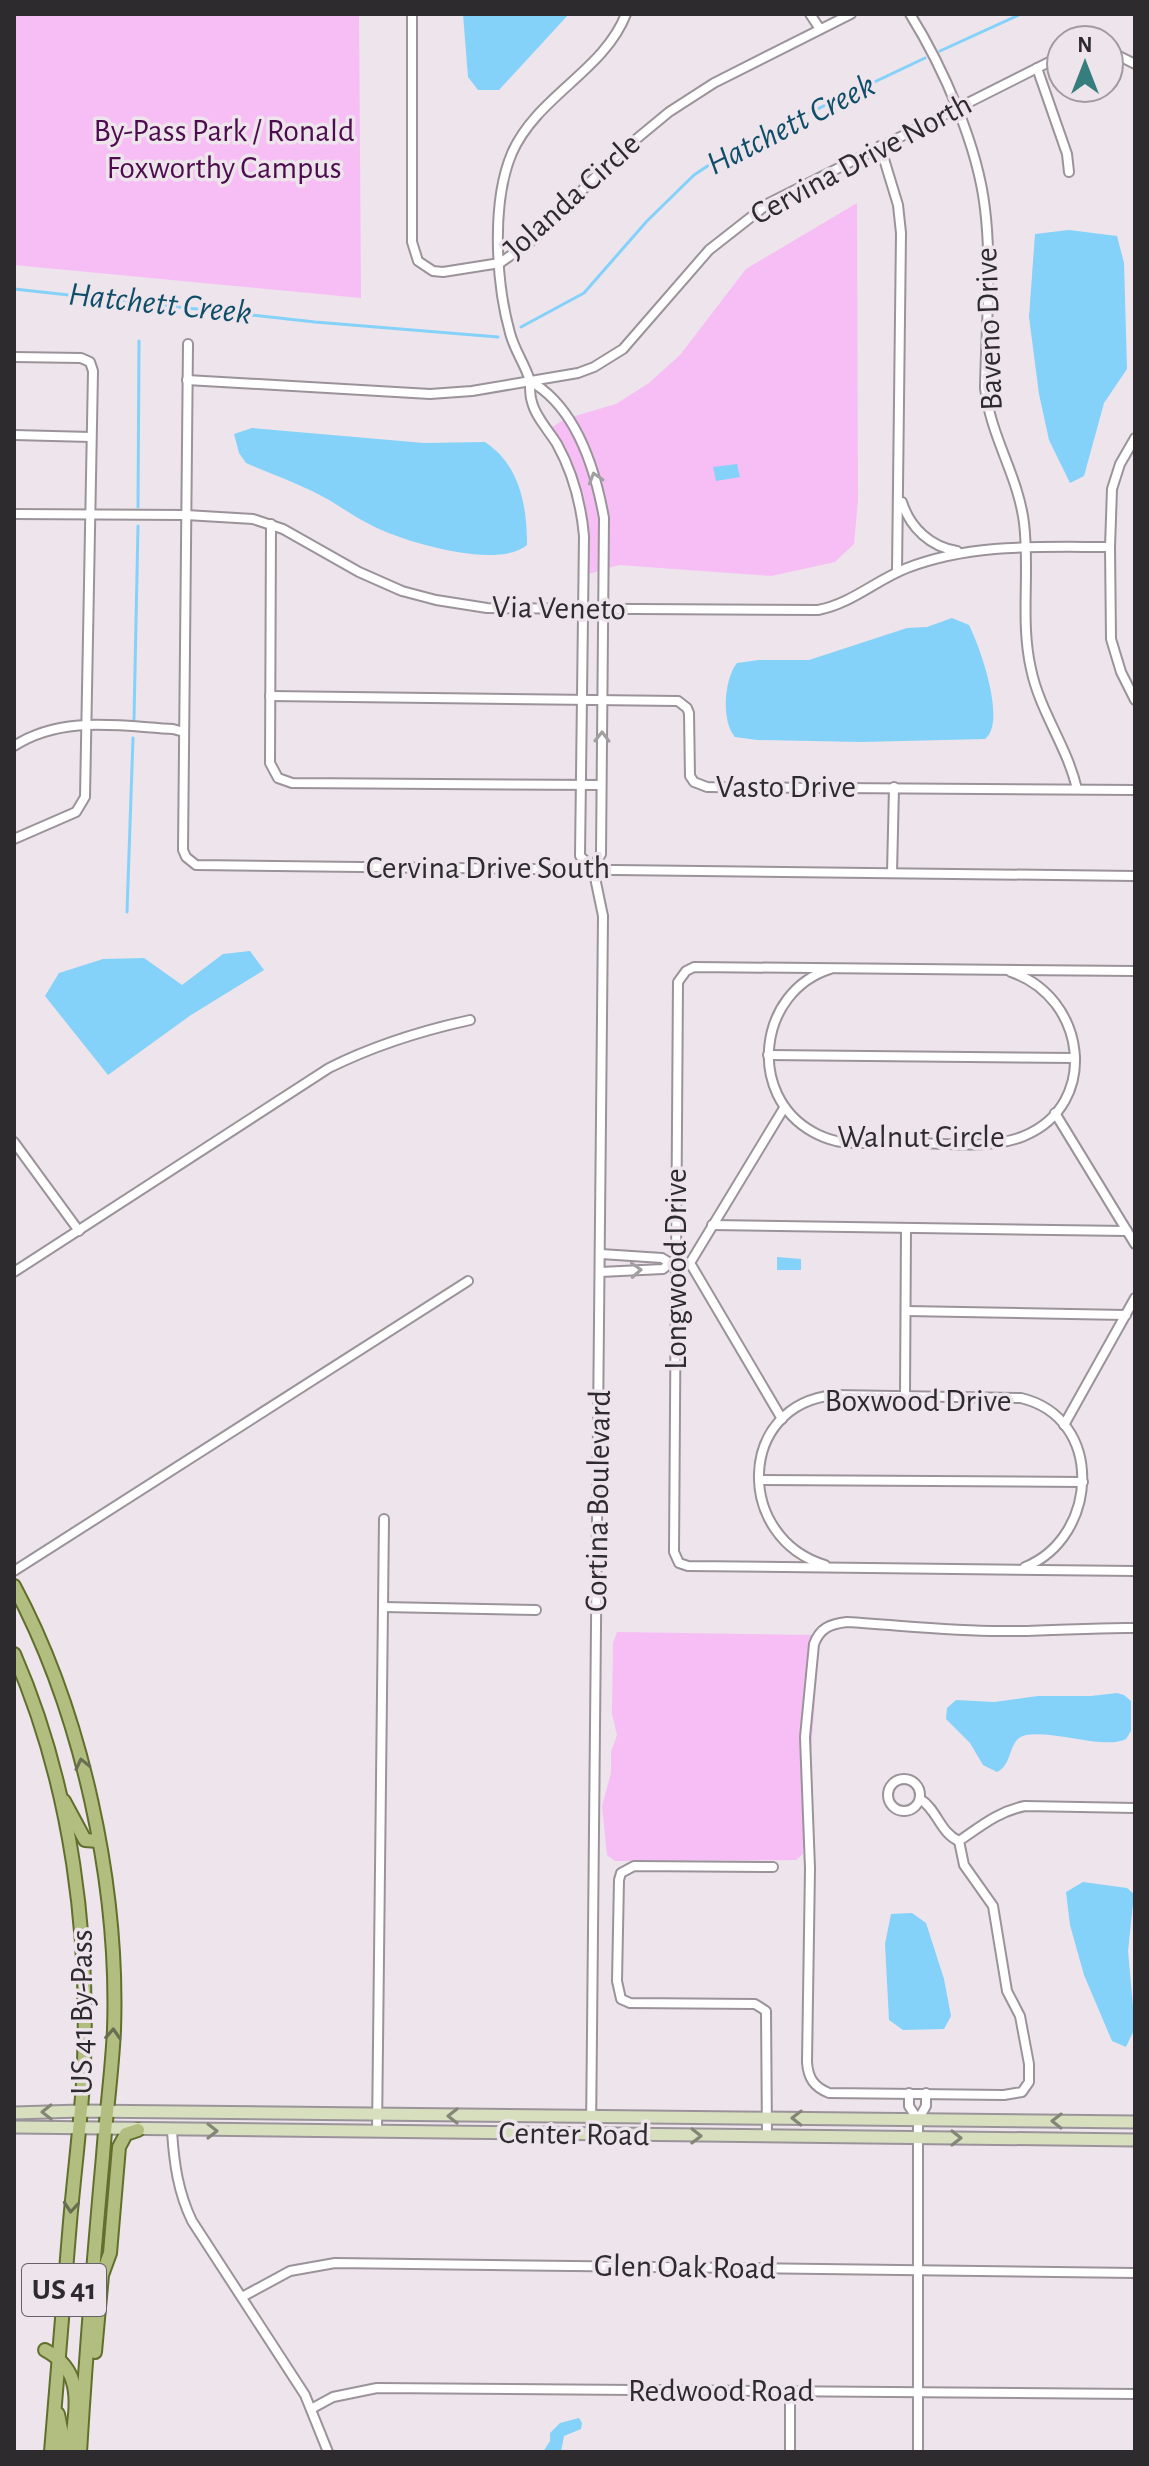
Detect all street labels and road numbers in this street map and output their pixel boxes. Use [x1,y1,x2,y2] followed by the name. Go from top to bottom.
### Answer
[745,87,977,231] street label: Cervina Drive North
[498,127,646,265] street label: Jolanda Circle
[970,247,1008,411] street label: Baveno Drive
[492,591,626,625] street label: Via Veneto
[716,771,856,803] street label: Vasto Drive
[366,852,610,884] street label: Cervina Drive South
[837,1121,1005,1153] street label: Walnut Circle
[660,1168,692,1370] street label: Longwood Drive
[825,1385,1011,1417] street label: Boxwood Drive
[580,1390,616,1612] street label: Cortina Boulevard
[66,1929,98,2095] street label: US 41 By-Pass
[498,2117,650,2151] street label: Center Road
[594,2249,776,2285] street label: Glen Oak Road
[22,2264,106,2316] road number: US 41
[628,2375,814,2407] street label: Redwood Road

